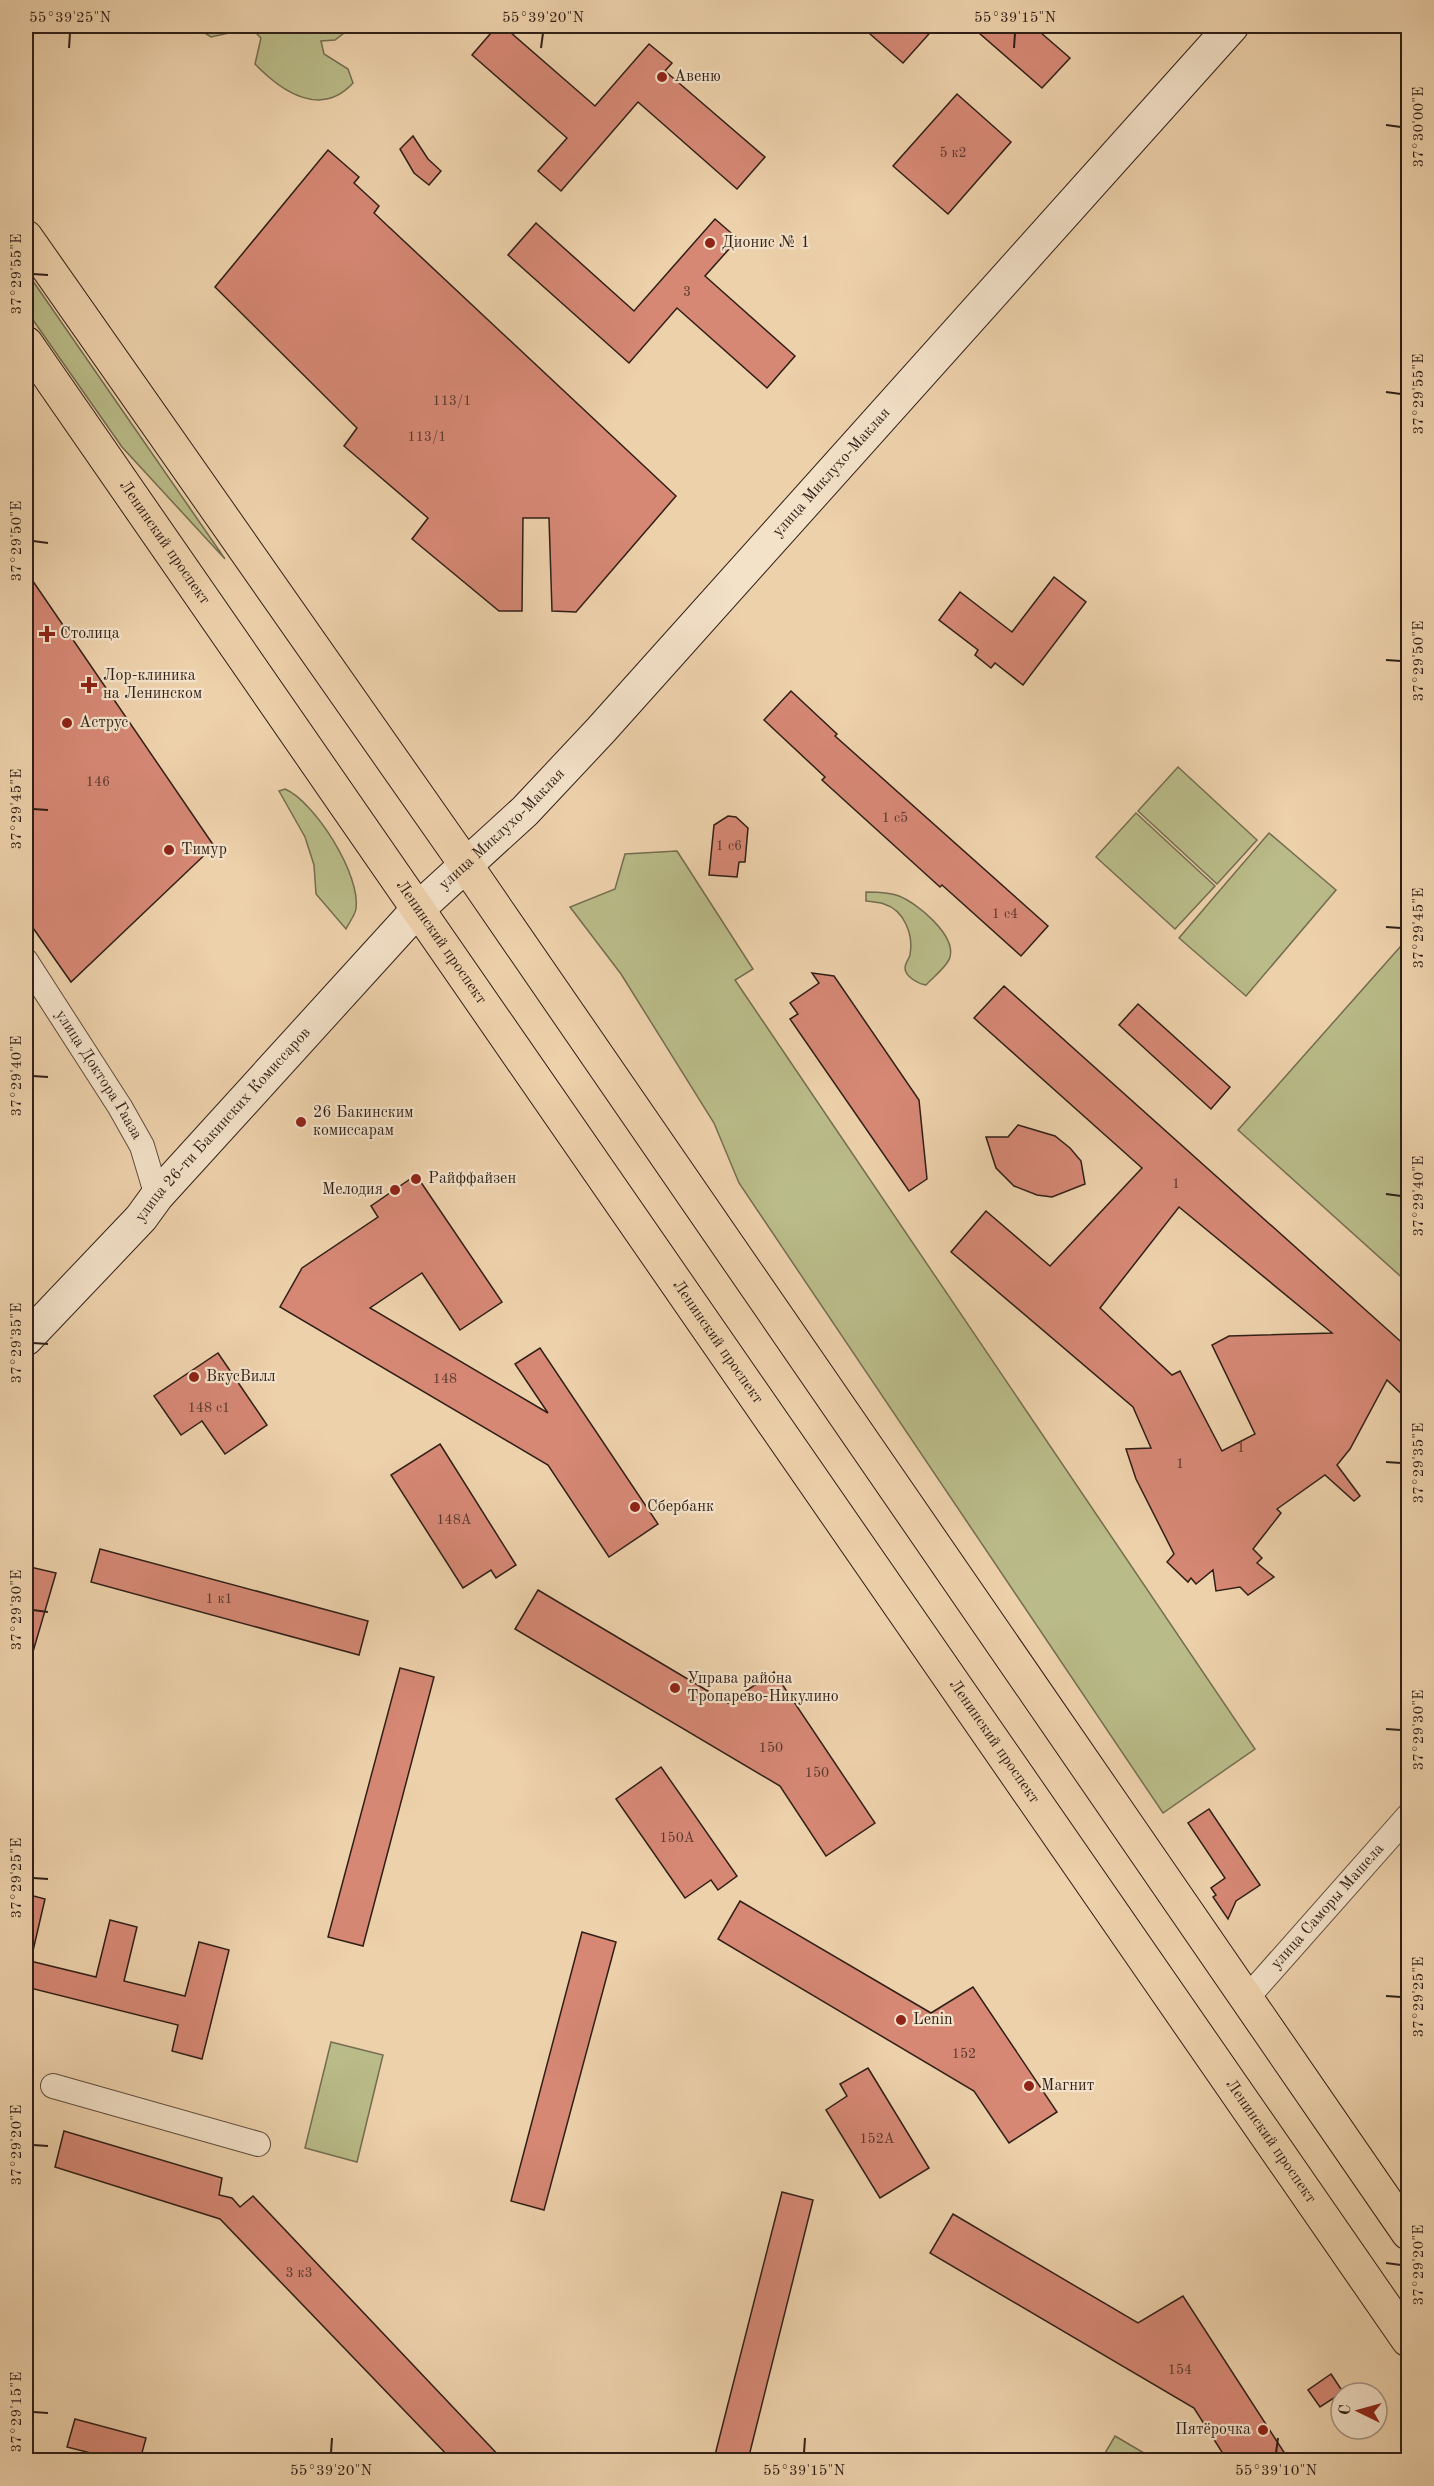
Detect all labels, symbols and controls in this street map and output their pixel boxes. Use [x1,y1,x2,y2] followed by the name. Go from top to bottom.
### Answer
[29,11,111,26] text: 55°39'25"N
[502,11,584,26] text: 55°39'20"N
[974,11,1056,26] text: 55°39'15"N
[674,69,721,85] place label: Авеню
[655,70,669,84] marker: Авеню
[1412,87,1427,167] text: 37°30'00"E
[939,146,967,160] house number: 5 к2
[10,234,25,314] text: 37°29'55"E
[722,235,810,251] place label: Дионис № 1
[703,236,717,250] marker: Дионис № 1
[683,285,691,299] house number: 3
[1412,354,1427,434] text: 37°29'55"E
[433,394,471,408] house number: 113/1
[770,405,894,540] street label: улица Миклухо-Маклая
[408,430,446,444] house number: 113/1
[116,478,213,608] street label: Ленинский проспект
[10,501,25,581] text: 37°29'50"E
[1412,621,1427,701] text: 37°29'50"E
[38,625,56,643] marker: Столица
[60,626,120,642] place label: Столица
[103,668,202,702] place label: Лор-клиника на Ленинском
[80,676,98,694] marker: Лор-клиника на Ленинском
[79,715,128,731] place label: Аструс
[60,716,74,730] marker: Аструс
[436,766,568,893] street label: улица Миклухо-Маклая
[10,769,25,849] text: 37°29'45"E
[86,775,110,789] house number: 146
[882,811,908,825] house number: 1 с5
[716,839,742,853] house number: 1 с6
[181,842,227,858] place label: Тимур
[162,843,176,857] marker: Тимур
[393,878,489,1007] street label: Ленинский проспект
[1412,888,1427,968] text: 37°29'45"E
[992,907,1018,921] house number: 1 с4
[52,1007,145,1143] street label: улица Доктора Гааза
[133,1025,314,1225] street label: улица 26-ти Бакинских Комиссаров
[10,1036,25,1116] text: 37°29'40"E
[313,1105,414,1139] place label: 26 Бакинским комиссарам
[294,1115,308,1129] marker: 26 Бакинским комиссарам
[1412,1156,1427,1236] text: 37°29'40"E
[428,1171,516,1187] place label: Райффайзен
[409,1172,423,1186] marker: Райффайзен
[1172,1177,1180,1191] house number: 1
[322,1182,383,1198] place label: Мелодия
[388,1183,402,1197] marker: Мелодия
[669,1277,766,1407] street label: Ленинский проспект
[10,1303,25,1383] text: 37°29'35"E
[206,1369,276,1385] place label: ВкусВилл
[187,1370,201,1384] marker: ВкусВилл
[433,1372,457,1386] house number: 148
[188,1401,230,1415] house number: 148 с1
[1412,1423,1427,1503] text: 37°29'35"E
[1237,1441,1245,1455] house number: 1
[1176,1457,1184,1471] house number: 1
[647,1499,714,1515] place label: Сбербанк
[628,1500,642,1514] marker: Сбербанк
[436,1513,472,1527] house number: 148А
[10,1570,25,1650] text: 37°29'30"E
[205,1592,233,1606] house number: 1 к1
[687,1671,839,1705] place label: Управа района Тропарево-Никулино
[946,1677,1042,1807] street label: Ленинский проспект
[668,1681,682,1695] marker: Управа района Тропарево-Никулино
[1412,1690,1427,1770] text: 37°29'30"E
[759,1741,783,1755] house number: 150
[805,1766,829,1780] house number: 150
[659,1831,695,1845] house number: 150А
[10,1838,25,1918] text: 37°29'25"E
[1268,1841,1387,1972] street label: улица Саморы Машела
[1412,1957,1427,2037] text: 37°29'25"E
[913,2012,953,2028] place label: Lenin
[894,2013,908,2027] marker: Lenin
[952,2047,976,2061] house number: 152
[1222,2077,1319,2206] street label: Ленинский проспект
[1041,2078,1094,2094] place label: Магнит
[1022,2079,1036,2093] marker: Магнит
[10,2105,25,2185] text: 37°29'20"E
[859,2132,895,2146] house number: 152А
[1412,2225,1427,2305] text: 37°29'20"E
[285,2266,313,2280] house number: 3 к3
[1168,2363,1192,2377] house number: 154
[10,2372,25,2452] text: 37°29'15"E
[1329,2381,1389,2441] north arrow
[1338,2404,1354,2416] text: С
[1175,2422,1251,2438] place label: Пятёрочка
[1256,2423,1270,2437] marker: Пятёрочка
[290,2464,372,2479] text: 55°39'20"N
[763,2464,845,2479] text: 55°39'15"N
[1235,2464,1317,2479] text: 55°39'10"N

